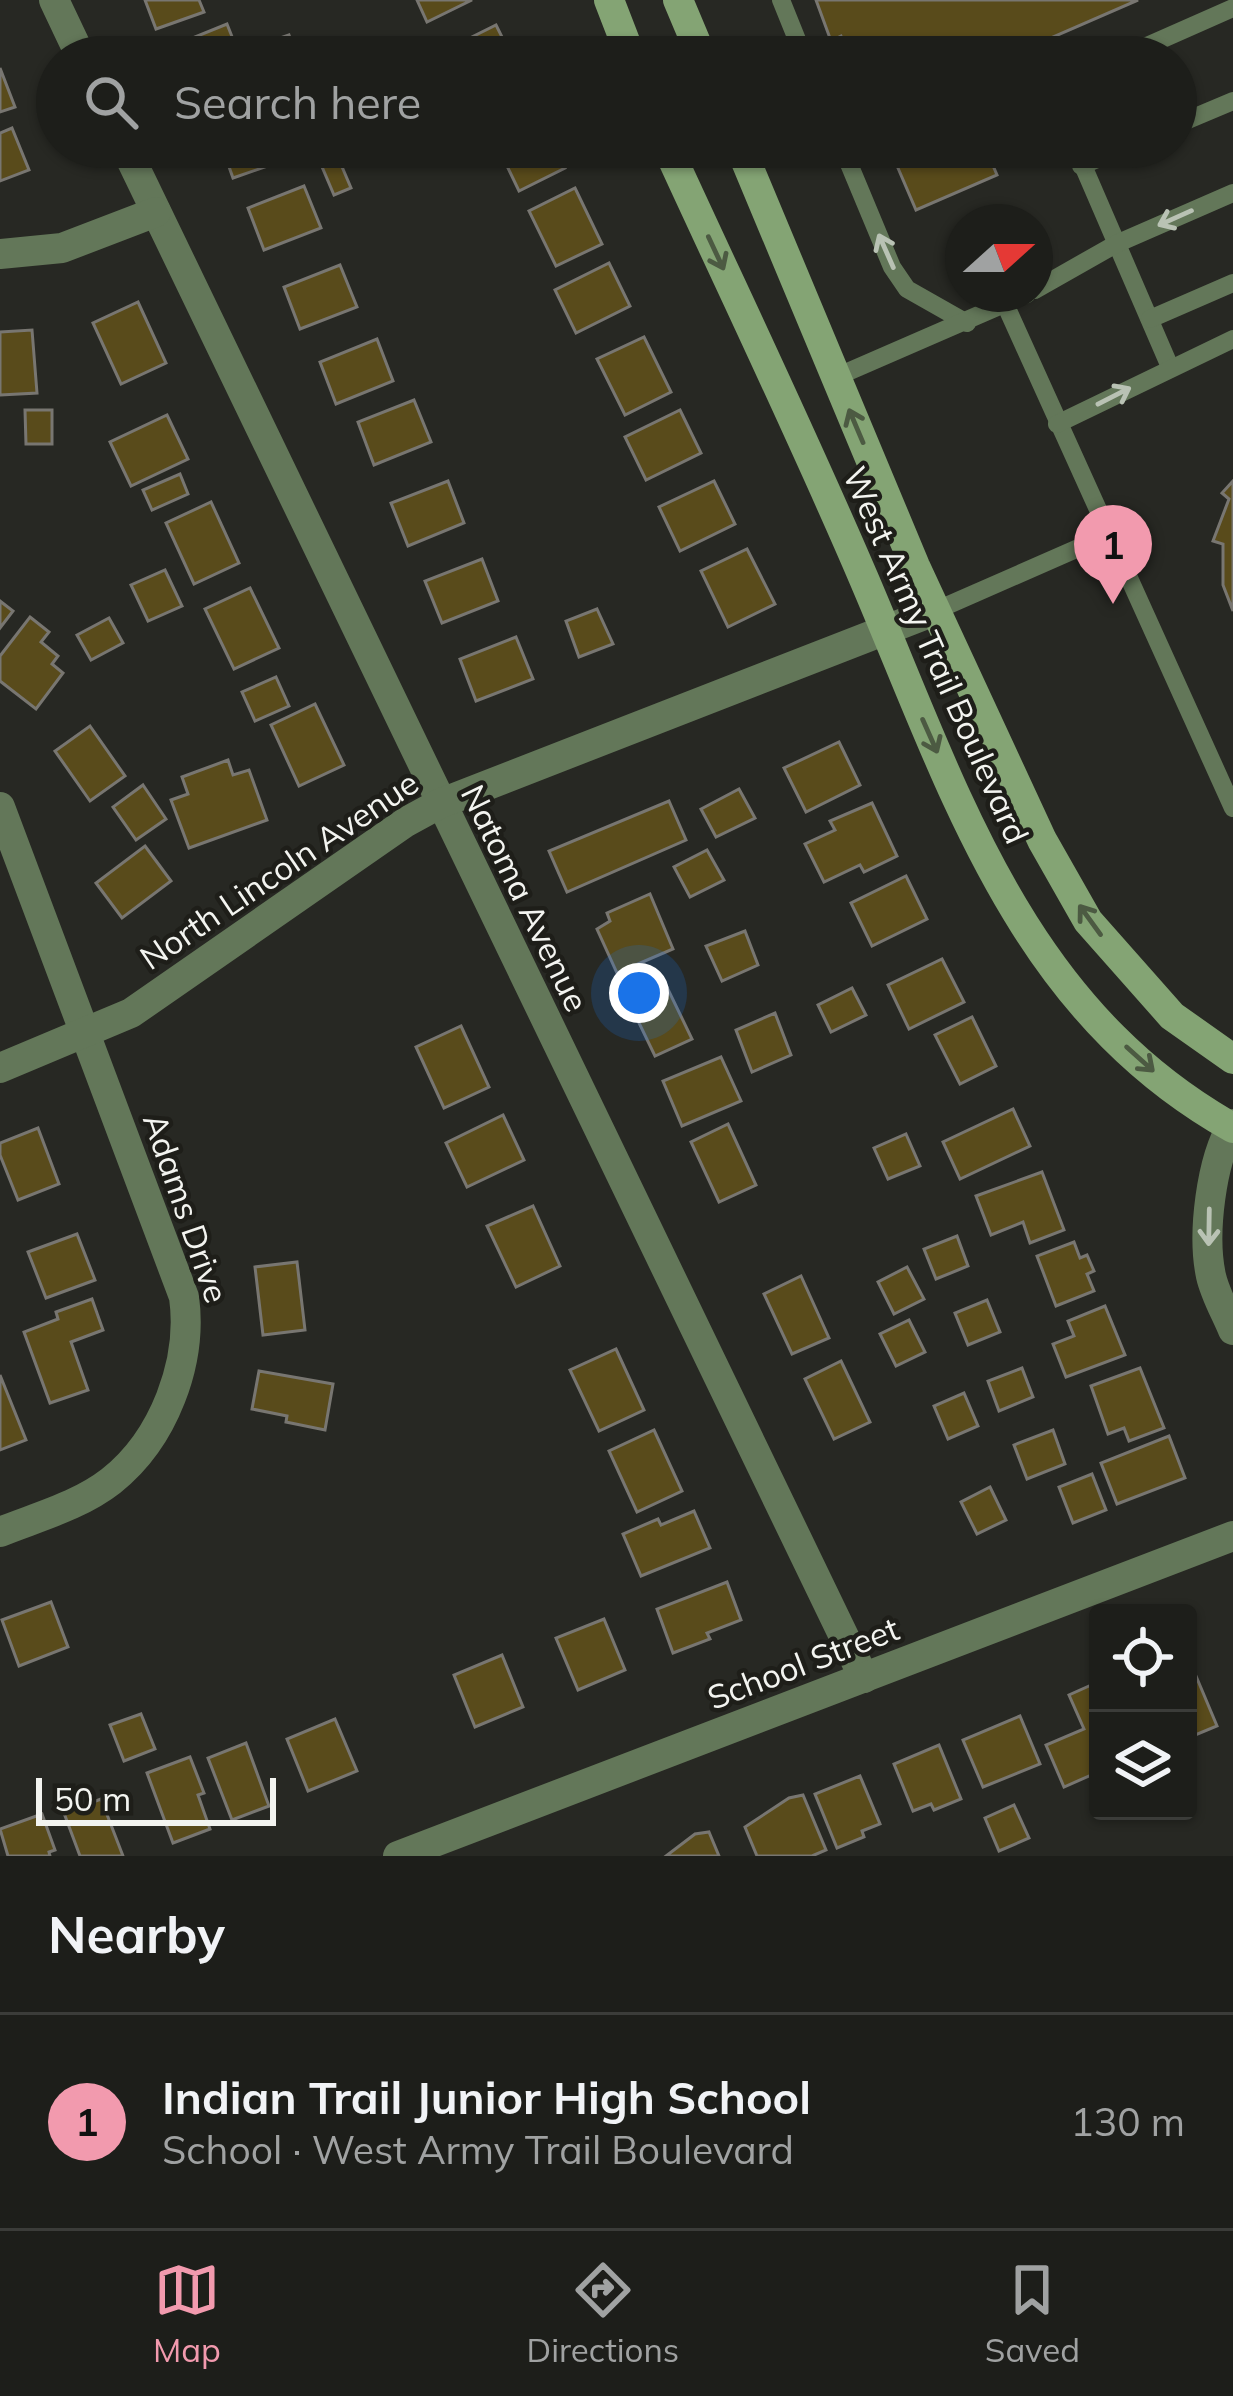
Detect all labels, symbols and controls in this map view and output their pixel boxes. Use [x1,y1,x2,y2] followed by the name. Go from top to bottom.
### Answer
[36,36,1197,168] search box
[78,69,144,135] icon: search
[174,74,421,130] text: Search here
[945,204,1053,312] north arrow
[1157,209,1193,231] one-way arrow
[873,234,895,270] one-way arrow
[706,235,728,271] one-way arrow
[1095,383,1131,406] one-way arrow
[844,408,865,445] one-way arrow
[835,460,1038,850] street label: West Army Trail Boulevard
[1074,505,1152,604] pin: 1
[921,717,943,753] one-way arrow
[132,761,426,978] street label: North Lincoln Avenue
[453,778,598,1018] street label: Natoma Avenue
[1078,904,1103,937] one-way arrow
[609,963,669,1023] your location
[1125,1045,1155,1072] one-way arrow
[135,1108,238,1308] street label: Adams Drive
[1198,1207,1221,1246] one-way arrow
[1089,1604,1197,1820] map controls
[1089,1604,1197,1712] button: locate
[701,1607,904,1718] street label: School Street
[1089,1712,1197,1820] button: layers
[36,1772,276,1825] scale bar
[54,1778,131,1819] text: 50 m
[48,1902,225,1966] text: Nearby
[162,2069,811,2125] text: Indian Trail Junior High School
[75,2097,99,2146] text: 1
[1070,2097,1185,2146] text: 130 m
[162,2125,794,2174] text: School · West Army Trail Boulevard
[153,2257,221,2370] tab: Map
[527,2257,679,2370] tab: Directions
[985,2257,1080,2370] tab: Saved

